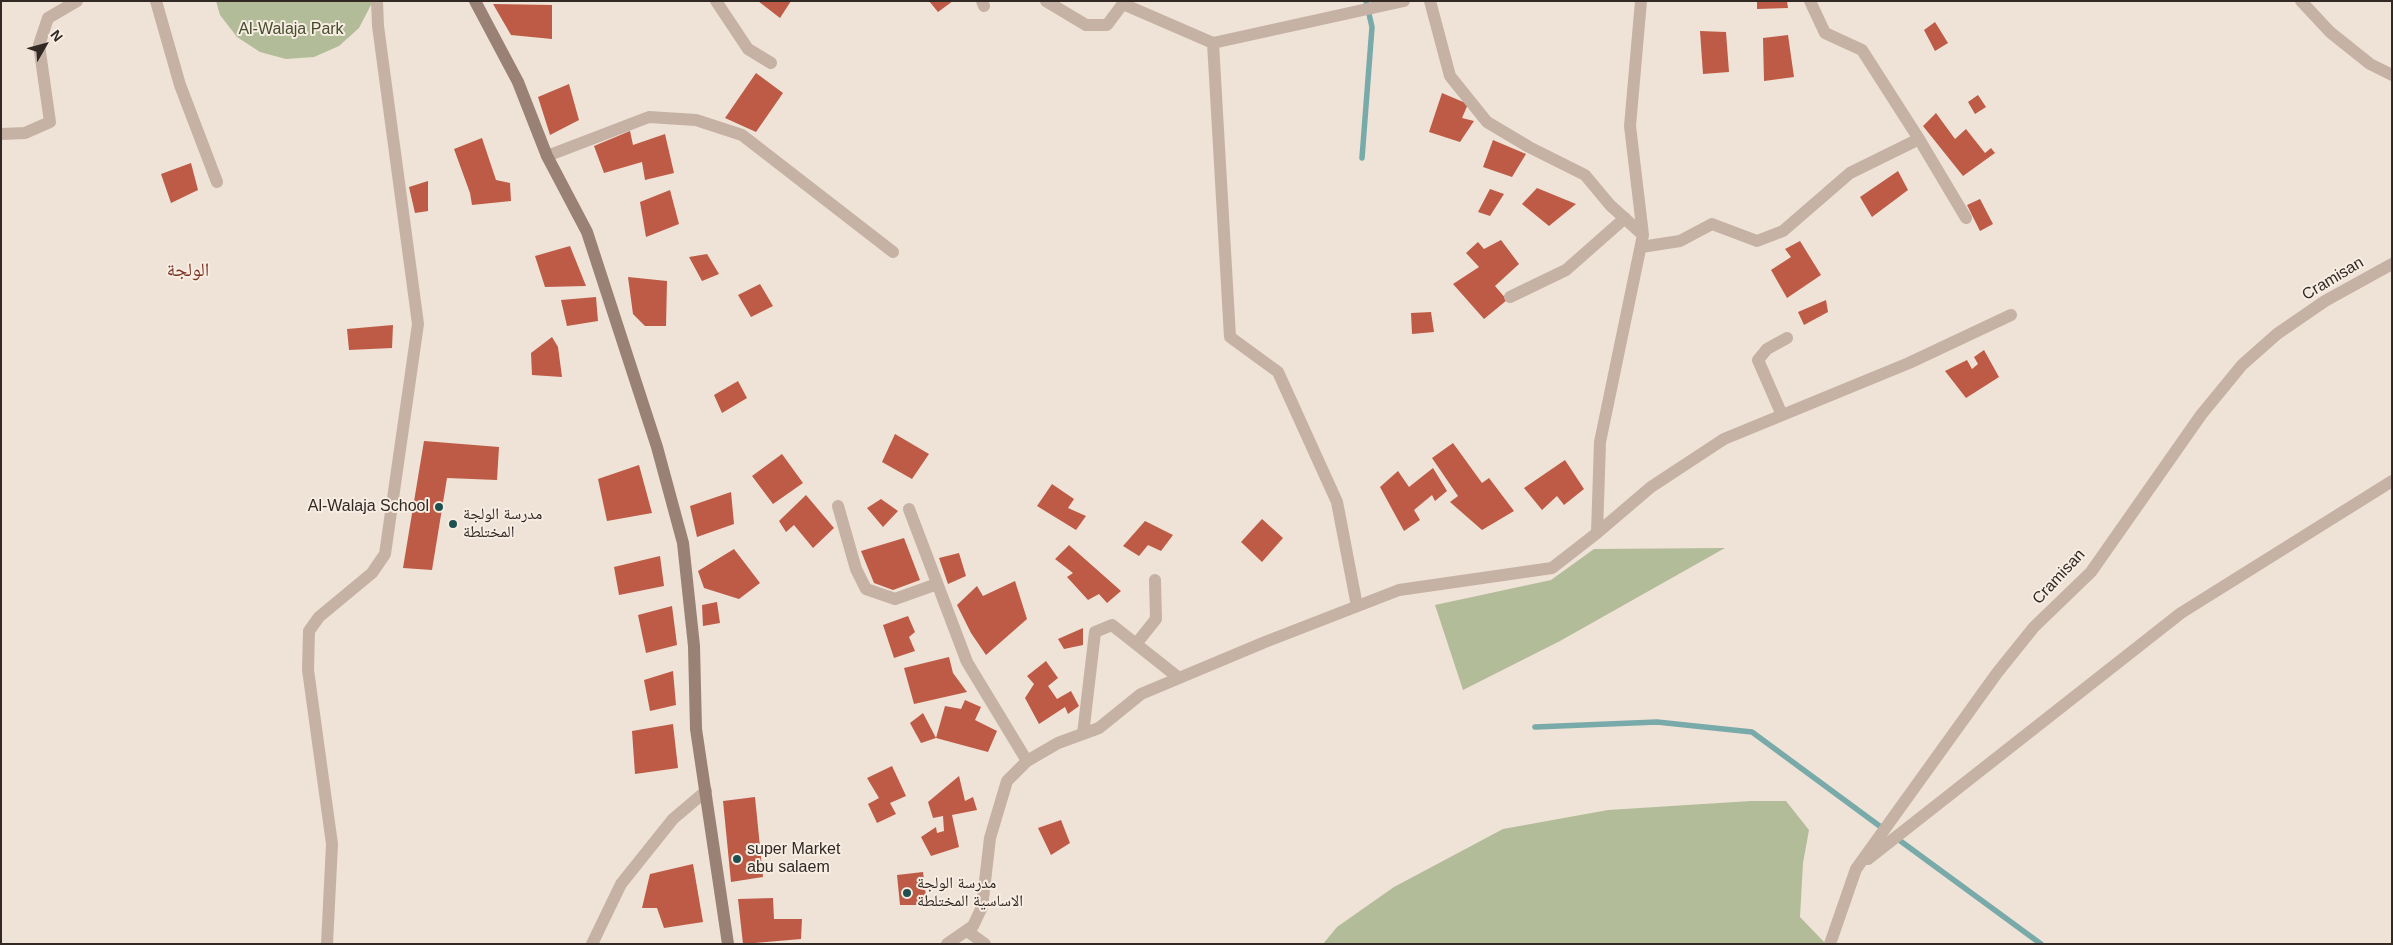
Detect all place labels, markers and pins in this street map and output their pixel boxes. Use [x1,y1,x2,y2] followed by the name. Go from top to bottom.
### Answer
[308,497,429,517] place label: Al-Walaja School
[433,501,445,513] marker: Al-Walaja School
[463,505,542,543] place label: مدرسة الولجة المختلطة
[447,518,459,530] marker: مدرسة الولجة المختلطة
[747,840,840,878] place label: super Market abu salaem
[731,853,743,865] marker: super Market abu salaem
[917,874,1023,912] place label: مدرسة الولجة الاساسية المختلطة
[901,887,913,899] marker: مدرسة الولجة الاساسية المختلطة

